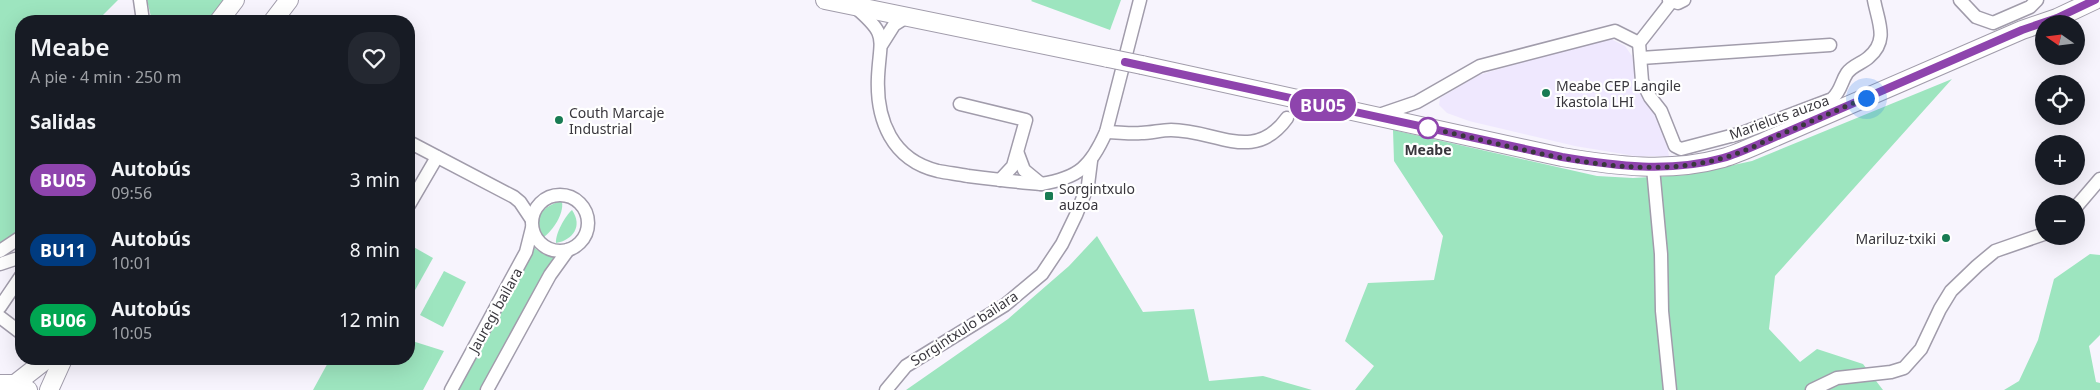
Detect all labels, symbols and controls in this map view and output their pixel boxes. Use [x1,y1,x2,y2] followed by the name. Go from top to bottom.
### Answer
[2035,15,2085,65] north arrow
[2035,15,2085,245] map controls
[30,30,109,63] text: Meabe
[348,32,400,84] button: heart
[30,66,181,88] text: A pie · 4 min · 250 m
[2035,75,2085,125] button: locate
[1556,76,1681,111] place label: Meabe CEP Langile Ikastola LHI
[1854,86,1879,111] your location
[1540,87,1552,99] marker: Meabe CEP Langile Ikastola LHI
[1288,89,1358,121] line badge: BU05
[1726,90,1832,144] street label: Marieluts auzoa
[1300,93,1346,117] text: BU05
[569,103,665,138] place label: Couth Marcaje Industrial
[30,109,96,135] text: Salidas
[553,114,565,126] marker: Couth Marcaje Industrial
[1417,117,1439,139] marker: Meabe
[2035,135,2085,185] button: +
[1404,140,1452,159] place label: Meabe
[111,156,191,182] text: Autobús
[350,167,400,193] text: 3 min
[40,168,86,192] text: BU05
[1059,179,1135,214] place label: Sorgintxulo auzoa
[111,182,152,204] text: 09:56
[1043,190,1055,202] marker: Sorgintxulo auzoa
[2035,195,2085,245] button: −
[111,226,191,252] text: Autobús
[1856,229,1936,248] place label: Mariluz-txiki
[1940,232,1952,244] marker: Mariluz-txiki
[350,237,400,263] text: 8 min
[40,238,86,262] text: BU11
[111,252,152,274] text: 10:01
[463,264,526,358] street label: Jauregi bailara
[907,286,1021,370] street label: Sorgintxulo bailara
[111,296,191,322] text: Autobús
[339,307,400,333] text: 12 min
[40,308,86,332] text: BU06
[111,322,152,344] text: 10:05

